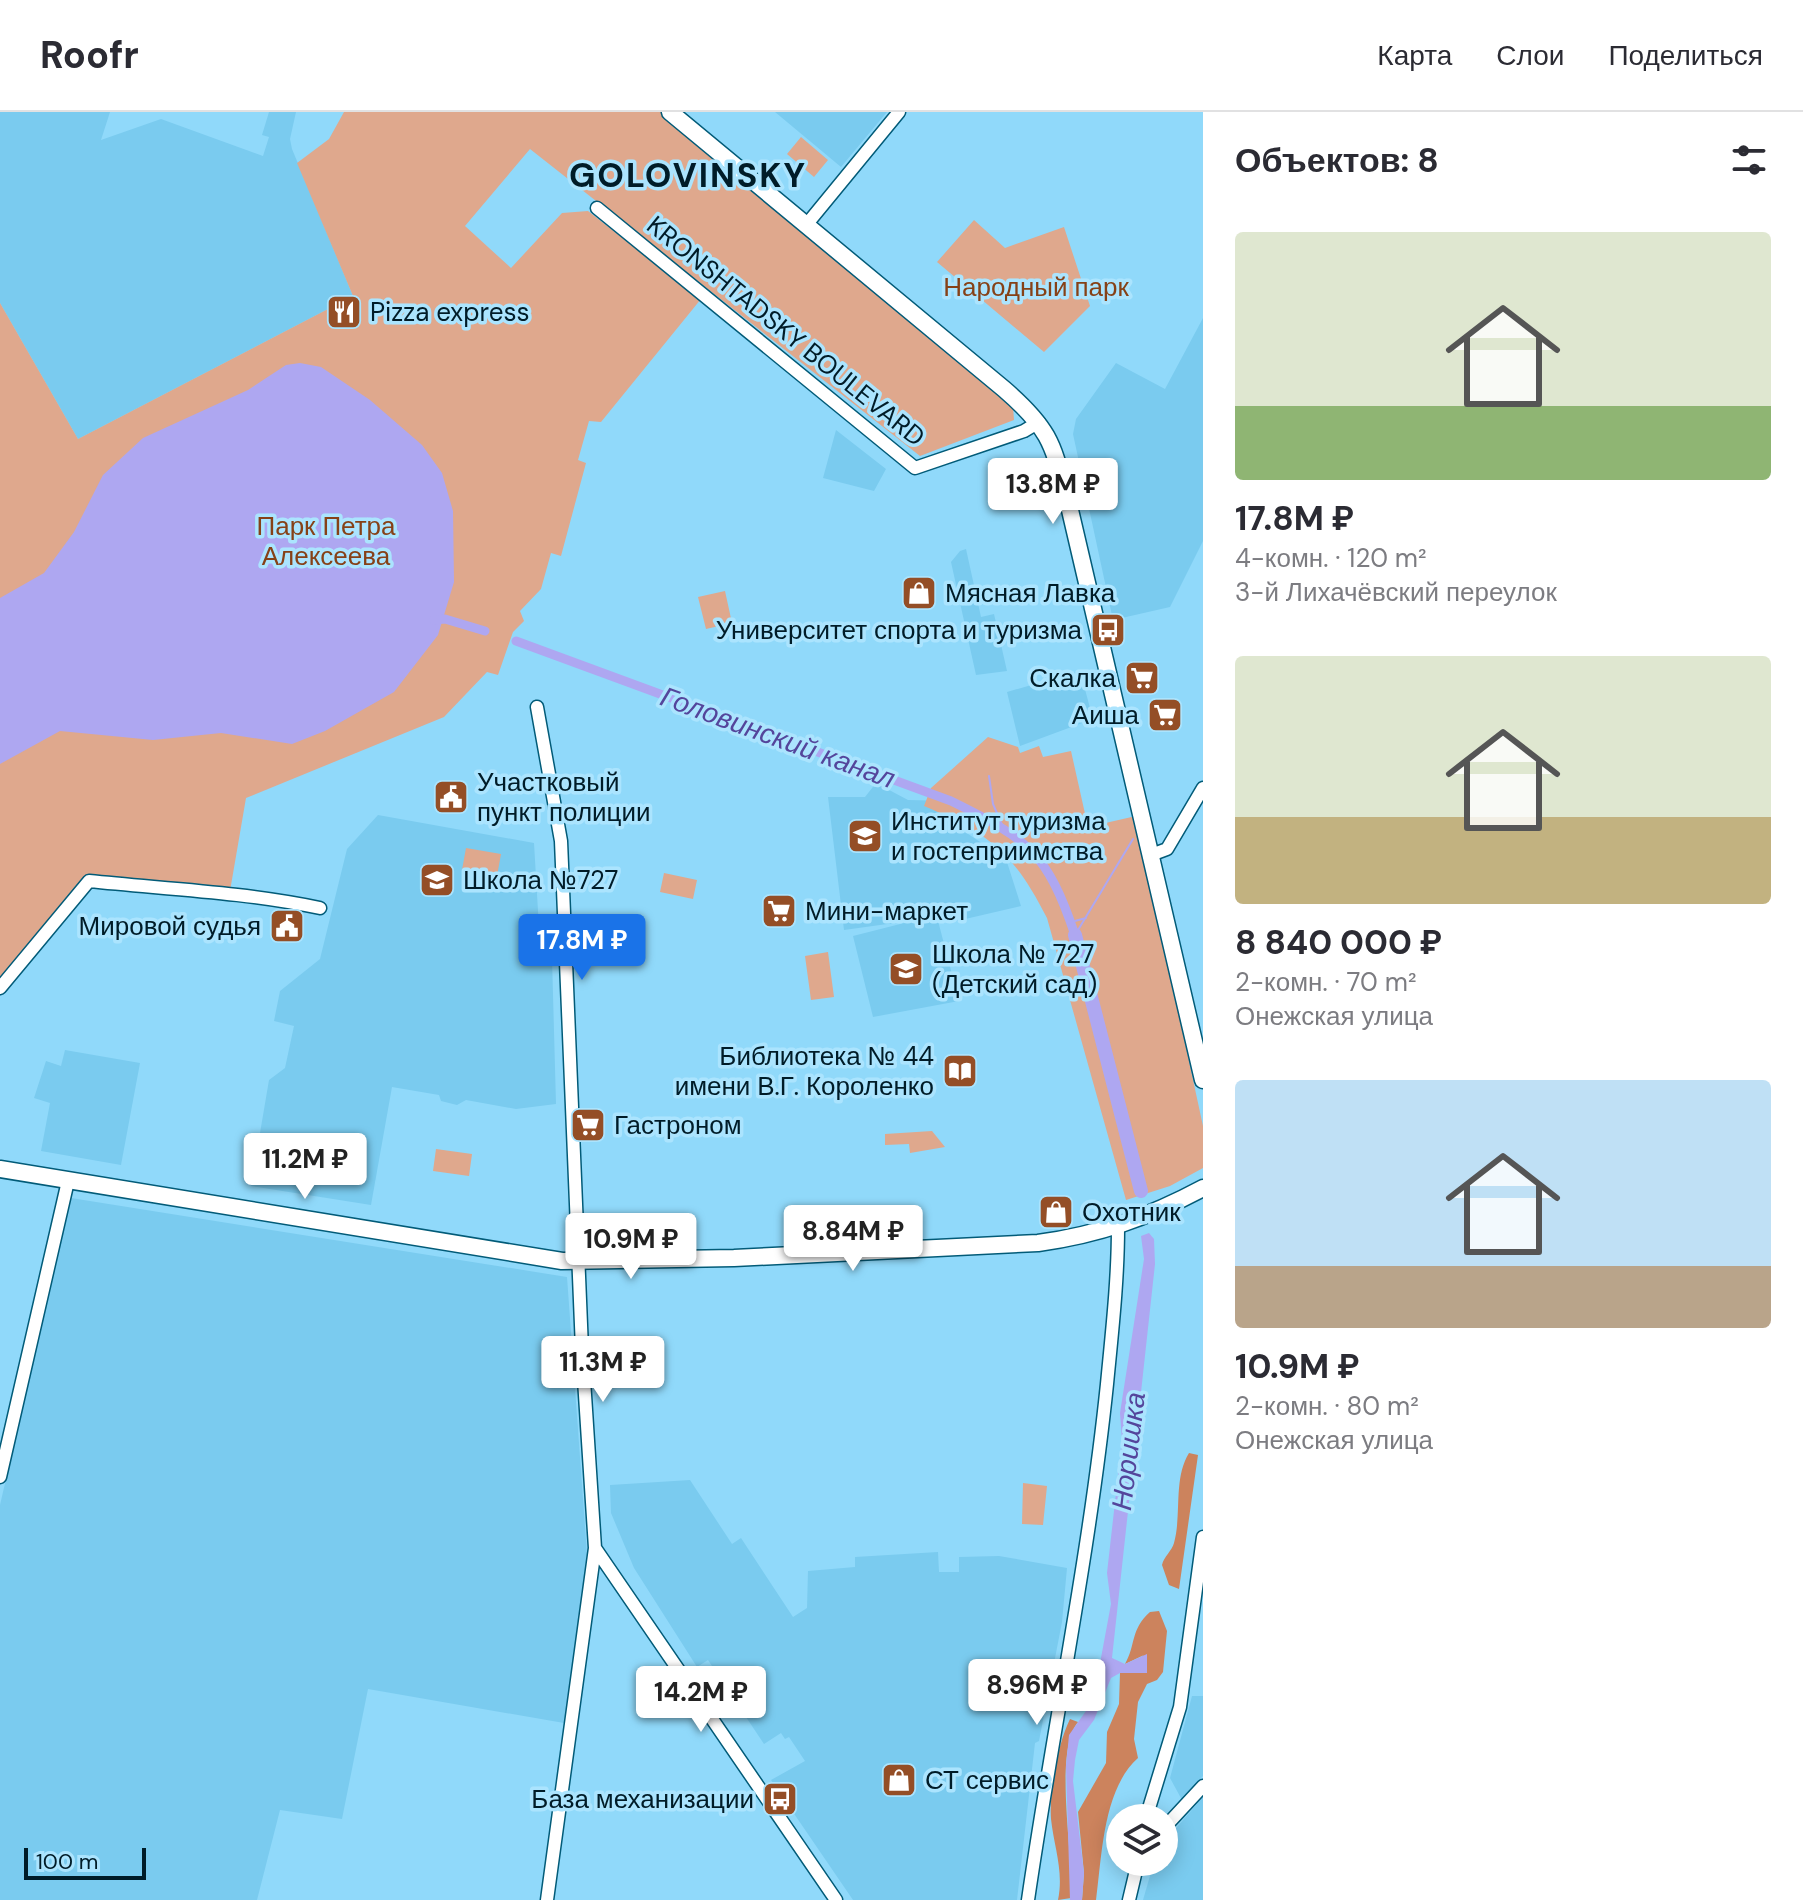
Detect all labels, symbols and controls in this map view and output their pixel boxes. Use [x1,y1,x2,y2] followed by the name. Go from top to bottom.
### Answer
[40,30,139,80] text: Roofr
[1377,37,1452,74] text: Карта
[1496,37,1564,74] text: Слои
[1608,37,1763,74] text: Поделиться
[1235,138,1439,183] text: Объектов: 8
[1727,138,1771,182] icon: filters
[569,153,807,198] district label: GOLOVINSKY
[640,208,932,454] street label: KRONSHTADSKY BOULEVARD
[943,270,1129,304] park label: Народный парк
[1431,284,1575,428] icon: home
[325,293,363,331] restaurant icon: Pizza express
[370,295,530,329] place label: Pizza express
[979,458,1127,526] pin: 13.8M ₽
[1006,467,1100,501] text: 13.8M ₽
[1235,496,1354,541] text: 17.8M ₽
[256,509,396,573] park label: Парк Петра Алексеева
[1235,541,1427,575] text: 4-комн. · 120 m²
[900,574,938,612] shop icon: Мясная Лавка
[1235,575,1557,609] text: 3-й Лихачёвский переулок
[945,576,1116,610] place label: Мясная Лавка
[1089,611,1127,649] bus stop icon: Университет спорта и туризма
[716,613,1083,647] place label: Университет спорта и туризма
[1123,659,1161,697] supermarket icon: Скалка
[1029,661,1117,695] place label: Скалка
[655,678,900,797] water label: Головинский канал
[1146,696,1184,734] supermarket icon: Аиша
[1072,698,1140,732] place label: Аиша
[1431,708,1575,852] icon: home
[477,765,651,829] place label: Участковый пункт полиции
[432,778,470,816] public building icon: Участковый пункт полиции
[891,804,1106,868] place label: Институт туризма и гостеприимства
[846,817,884,855] school or university icon: Институт туризма и гостеприимства
[418,861,456,899] school or university icon: Школа №727
[463,863,618,897] place label: Школа №727
[760,892,798,930] supermarket icon: Мини-маркет
[805,894,968,928] place label: Мини-маркет
[268,907,306,945] public building icon: Мировой судья
[79,909,261,943] place label: Мировой судья
[508,914,656,982] pin: 17.8M ₽
[1235,920,1442,965] text: 8 840 000 ₽
[536,923,628,957] text: 17.8M ₽
[932,937,1097,1001] place label: Школа № 727 (Детский сад)
[887,950,925,988] school or university icon: Школа № 727 (Детский сад)
[1235,965,1417,999] text: 2-комн. · 70 m²
[1235,999,1433,1033] text: Онежская улица
[675,1039,934,1103] place label: Библиотека № 44 имени В.Г. Короленко
[941,1052,979,1090] library icon: Библиотека № 44 имени В.Г. Короленко
[569,1106,607,1144] supermarket icon: Гастроном
[614,1108,742,1142] place label: Гастроном
[1431,1132,1575,1276] icon: home
[231,1133,379,1201] pin: 11.2M ₽
[262,1142,348,1176] text: 11.2M ₽
[1037,1193,1075,1231] shop icon: Охотник
[1082,1195,1181,1229] place label: Охотник
[779,1205,927,1273] pin: 8.84M ₽
[557,1213,705,1281] pin: 10.9M ₽
[802,1214,904,1248] text: 8.84M ₽
[583,1222,679,1256] text: 10.9M ₽
[529,1336,677,1404] pin: 11.3M ₽
[1235,1344,1359,1389] text: 10.9M ₽
[559,1345,647,1379] text: 11.3M ₽
[1235,1389,1419,1423] text: 2-комн. · 80 m²
[1103,1390,1154,1512] water label: Норишка
[1235,1423,1433,1457] text: Онежская улица
[963,1659,1111,1727] pin: 8.96M ₽
[627,1666,775,1734] pin: 14.2M ₽
[986,1668,1088,1702] text: 8.96M ₽
[654,1675,748,1709] text: 14.2M ₽
[880,1761,918,1799] shop icon: СТ сервис
[925,1763,1049,1797] place label: СТ сервис
[761,1780,799,1818] bus stop icon: База механизации
[531,1782,754,1816] place label: База механизации
[1106,1804,1178,1876] map controls
[1106,1804,1178,1876] button: layers
[24,1844,146,1880] scale bar
[36,1847,98,1876] text: 100 m

